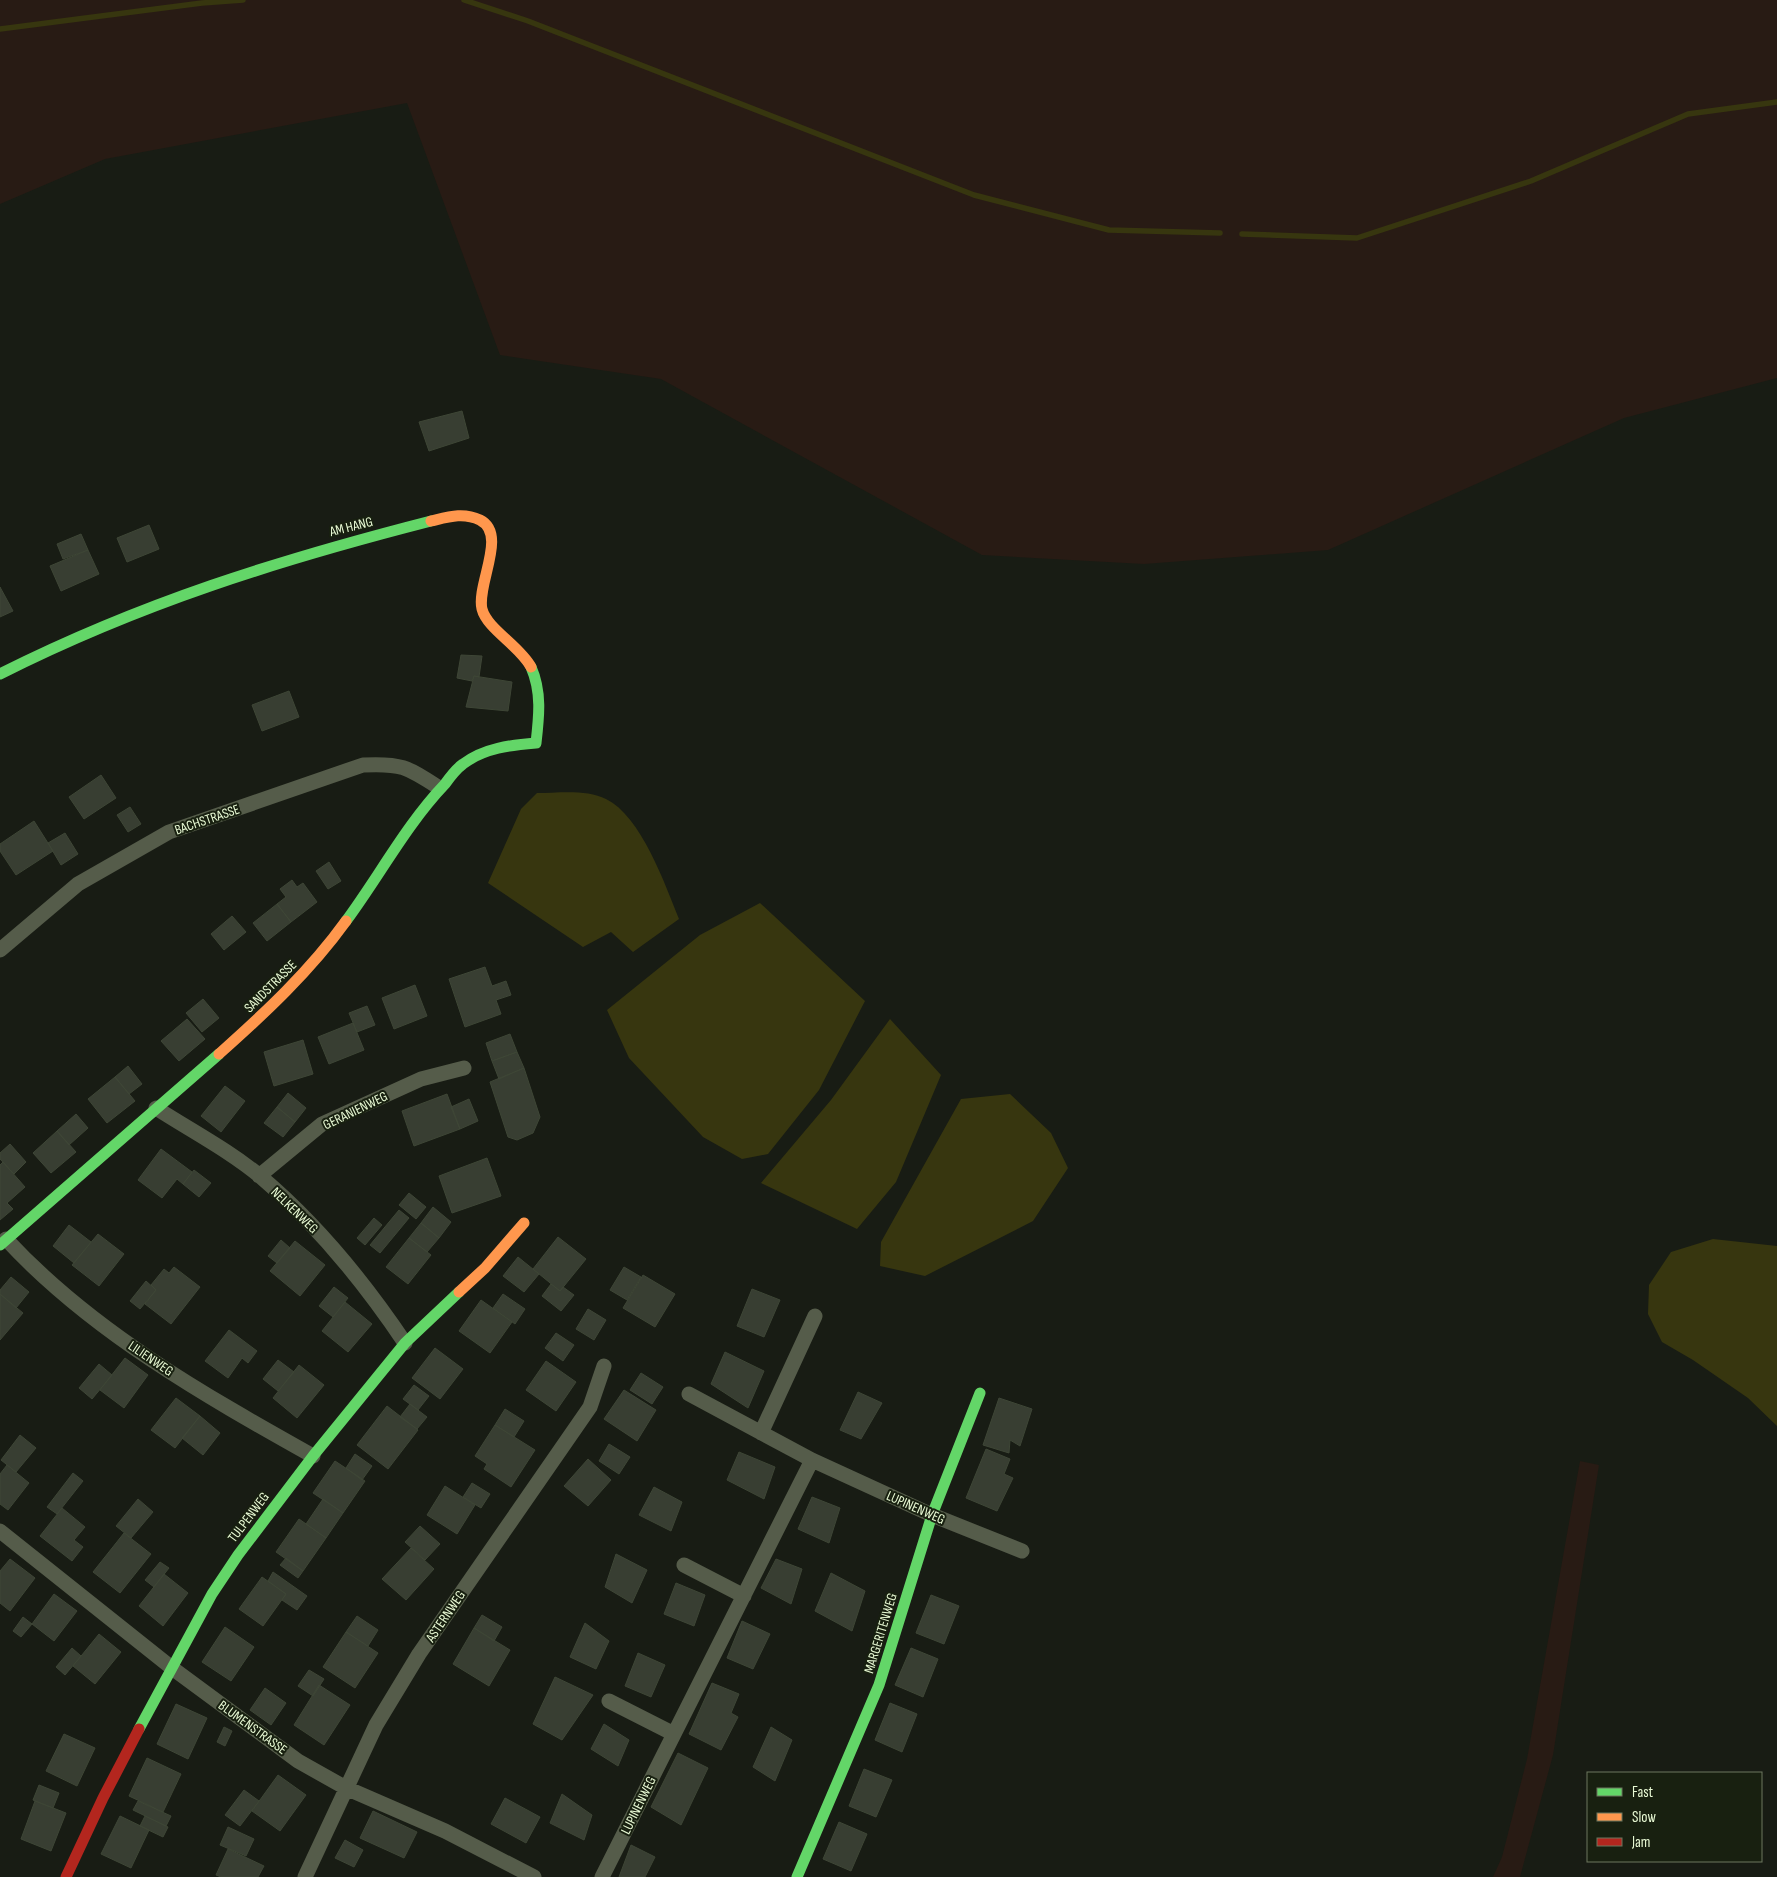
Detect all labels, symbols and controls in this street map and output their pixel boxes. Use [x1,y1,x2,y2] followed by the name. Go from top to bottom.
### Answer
[327,513,374,540] street label: AM HANG
[173,800,242,838] street label: BACHSTRASSE
[241,956,300,1016] street label: SANDSTRASSE
[320,1088,390,1133] street label: GERANIENWEG
[268,1184,322,1237] street label: NELKENWEG
[125,1337,176,1380] street label: LILIENWEG
[884,1487,948,1528] street label: LUPINENWEG
[224,1489,273,1546] street label: TULPENWEG
[421,1587,469,1646] street label: ASTERNWEG
[860,1591,901,1675] street label: MARGERITENWEG
[215,1697,291,1758] street label: BLUMENSTRASSE
[1587,1772,1762,1862] legend
[617,1773,660,1837] street label: LUPINENWEG
[1632,1783,1654,1802] text: Fast
[1632,1808,1656,1827] text: Slow
[1631,1833,1650,1852] text: Jam

